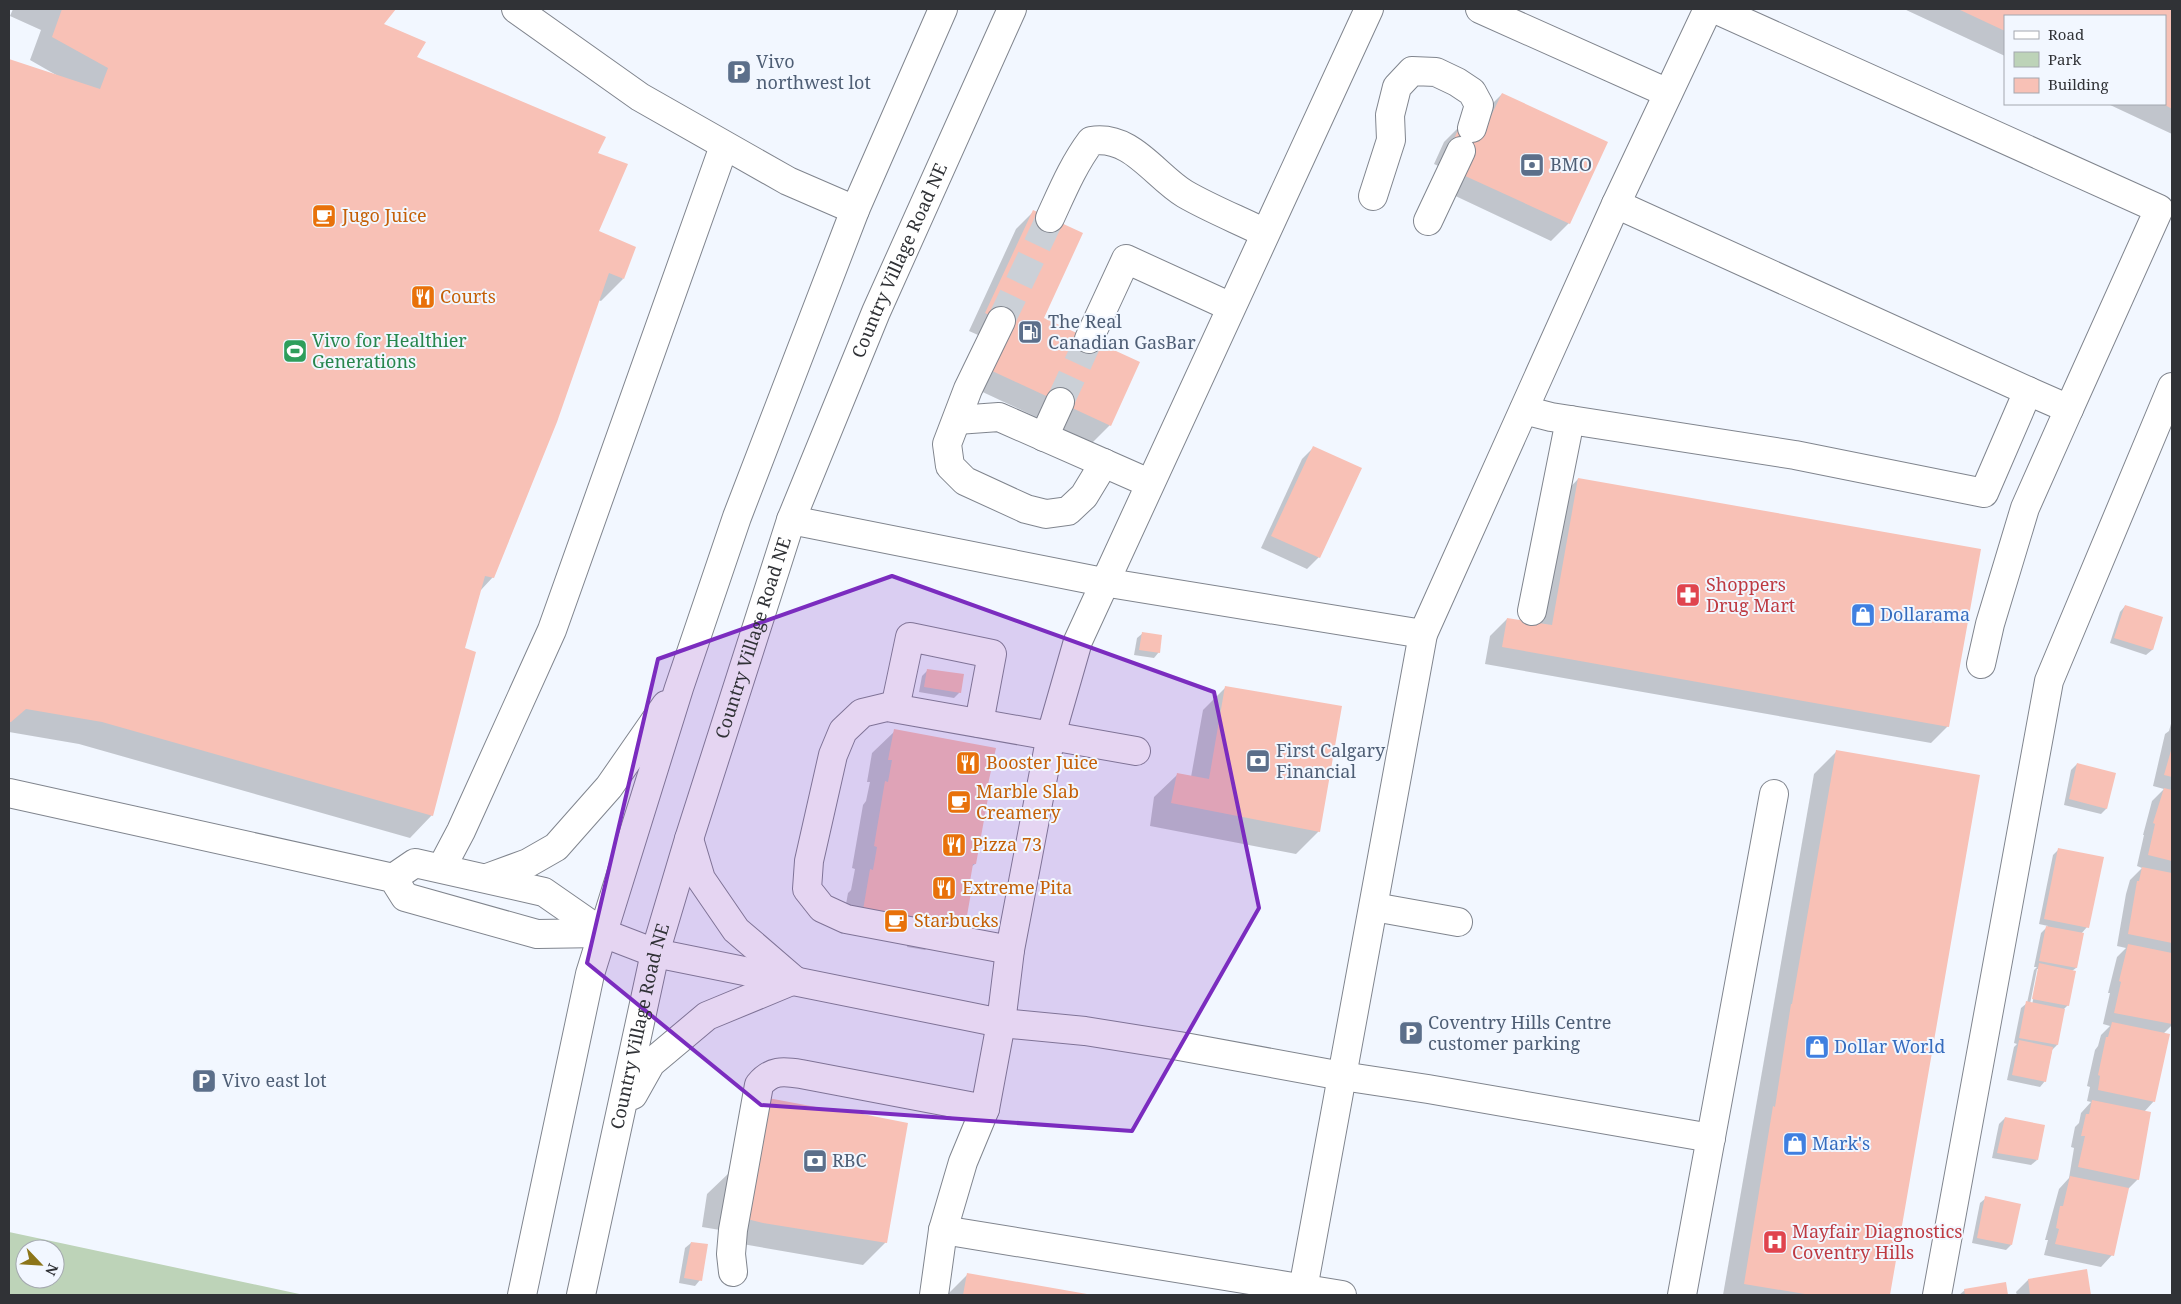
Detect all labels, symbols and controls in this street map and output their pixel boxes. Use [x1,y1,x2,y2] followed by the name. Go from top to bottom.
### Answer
[2004,15,2166,105] legend
[2048,24,2084,44] text: Road
[756,49,871,94] place label: Vivo northwest lot
[2048,49,2082,69] text: Park
[726,59,752,85] parking icon: Vivo northwest lot
[2048,74,2109,94] text: Building
[1519,152,1545,178] bank icon: BMO
[1550,152,1592,176] place label: BMO
[846,159,952,361] street label: Country Village Road NE
[311,203,337,229] cafe icon: Jugo Juice
[341,203,427,227] place label: Jugo Juice
[410,284,436,310] restaurant icon: Courts
[440,284,496,308] place label: Courts
[1048,309,1196,354] place label: The Real Canadian GasBar
[1017,319,1043,345] fuel station icon: The Real Canadian GasBar
[312,328,467,373] place label: Vivo for Healthier Generations
[282,338,308,364] sports icon: Vivo for Healthier Generations
[709,534,796,742] street label: Country Village Road NE
[1706,572,1795,617] place label: Shoppers Drug Mart
[1675,582,1701,608] pharmacy icon: Shoppers Drug Mart
[1850,602,1876,628] shop icon: Dollarama
[1880,602,1970,626] place label: Dollarama
[1276,738,1386,783] place label: First Calgary Financial
[1245,748,1271,774] bank icon: First Calgary Financial
[955,750,981,776] restaurant icon: Booster Juice
[986,750,1098,774] place label: Booster Juice
[976,779,1079,824] place label: Marble Slab Creamery
[946,789,972,815] cafe icon: Marble Slab Creamery
[941,832,967,858] restaurant icon: Pizza 73
[972,832,1042,856] place label: Pizza 73
[931,875,957,901] restaurant icon: Extreme Pita
[962,875,1072,899] place label: Extreme Pita
[883,908,909,934] cafe icon: Starbucks
[914,908,999,932] place label: Starbucks
[604,920,674,1131] street label: Country Village Road NE
[1428,1010,1612,1055] place label: Coventry Hills Centre customer parking
[1398,1020,1424,1046] parking icon: Coventry Hills Centre customer parking
[1804,1034,1830,1060] shop icon: Dollar World
[1834,1034,1945,1058] place label: Dollar World
[191,1068,217,1094] parking icon: Vivo east lot
[222,1068,327,1092] place label: Vivo east lot
[1782,1131,1808,1157] shop icon: Mark's
[1812,1131,1870,1155] place label: Mark's
[802,1148,828,1174] bank icon: RBC
[832,1148,867,1172] place label: RBC
[1792,1219,1962,1264] place label: Mayfair Diagnostics Coventry Hills
[1762,1229,1788,1255] hospital icon: Mayfair Diagnostics Coventry Hills
[15,1239,65,1289] north arrow
[41,1261,63,1279] text: N

